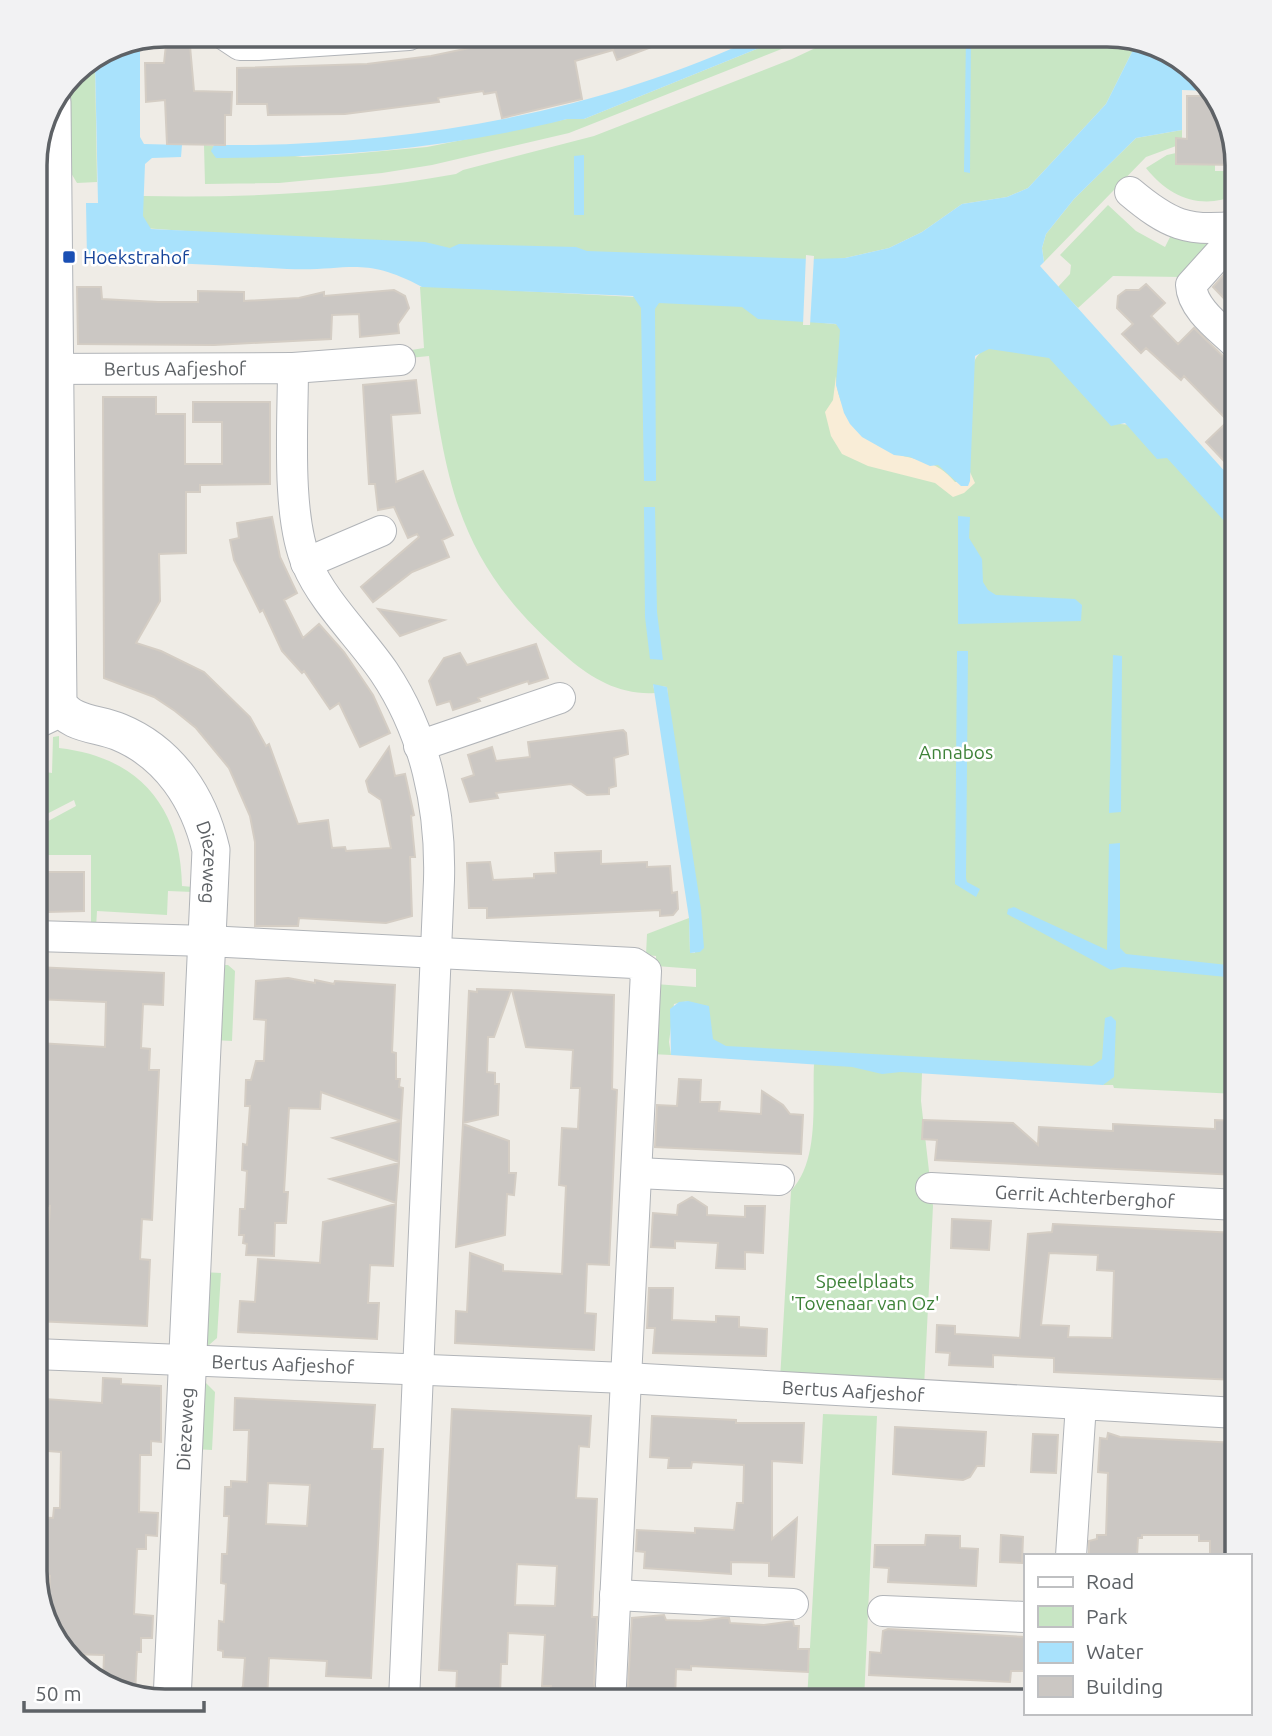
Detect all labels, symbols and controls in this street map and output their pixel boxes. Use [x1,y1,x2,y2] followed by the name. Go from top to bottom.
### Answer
[83,246,190,268] place label: Hoekstrahof
[61,249,77,265] marker: Hoekstrahof
[104,357,247,380] street label: Bertus Aafjeshof
[919,741,993,763] park label: Annabos
[192,818,222,904] street label: Diezeweg
[994,1181,1176,1213] street label: Gerrit Achterberghof
[790,1270,940,1314] park label: Speelplaats 'Tovenaar van Oz'
[211,1350,355,1378] street label: Bertus Aafjeshof
[781,1376,926,1406] street label: Bertus Aafjeshof
[172,1387,198,1471] street label: Diezeweg
[1024,1554,1251,1715] legend
[1086,1569,1134,1593] text: Road
[1086,1604,1128,1628] text: Park
[1086,1639,1144,1663] text: Water
[24,1670,205,1714] scale bar
[1086,1674,1163,1698] text: Building
[35,1681,82,1705] text: 50 m

